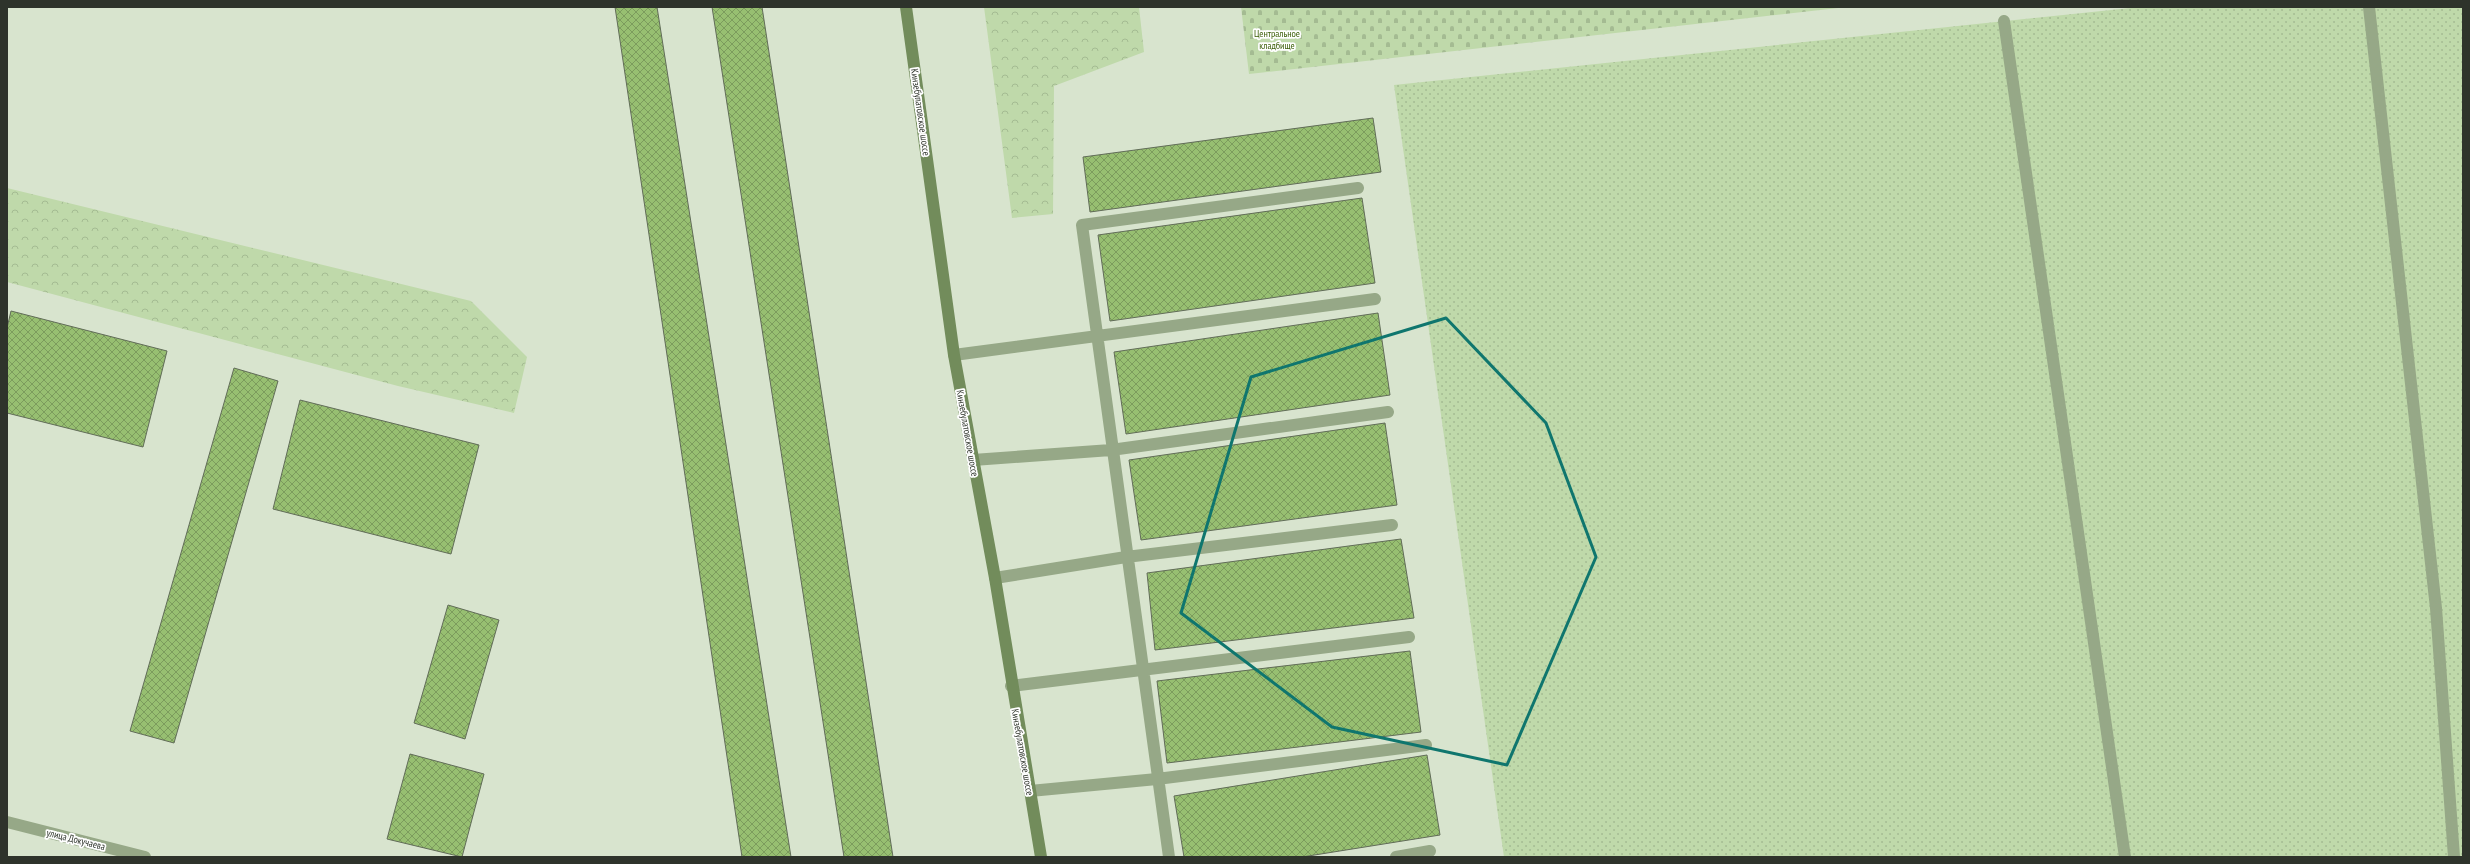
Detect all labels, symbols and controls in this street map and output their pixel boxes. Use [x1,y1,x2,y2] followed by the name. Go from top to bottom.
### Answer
[1254,27,1300,52] park label: Центральное кладбище
[908,68,933,156] street label: Кинзебулатовское шоссе
[953,389,982,477] street label: Кинзебулатовское шоссе
[1008,708,1037,796] street label: Кинзебулатовское шоссе
[45,826,106,853] street label: улица Докучаева

